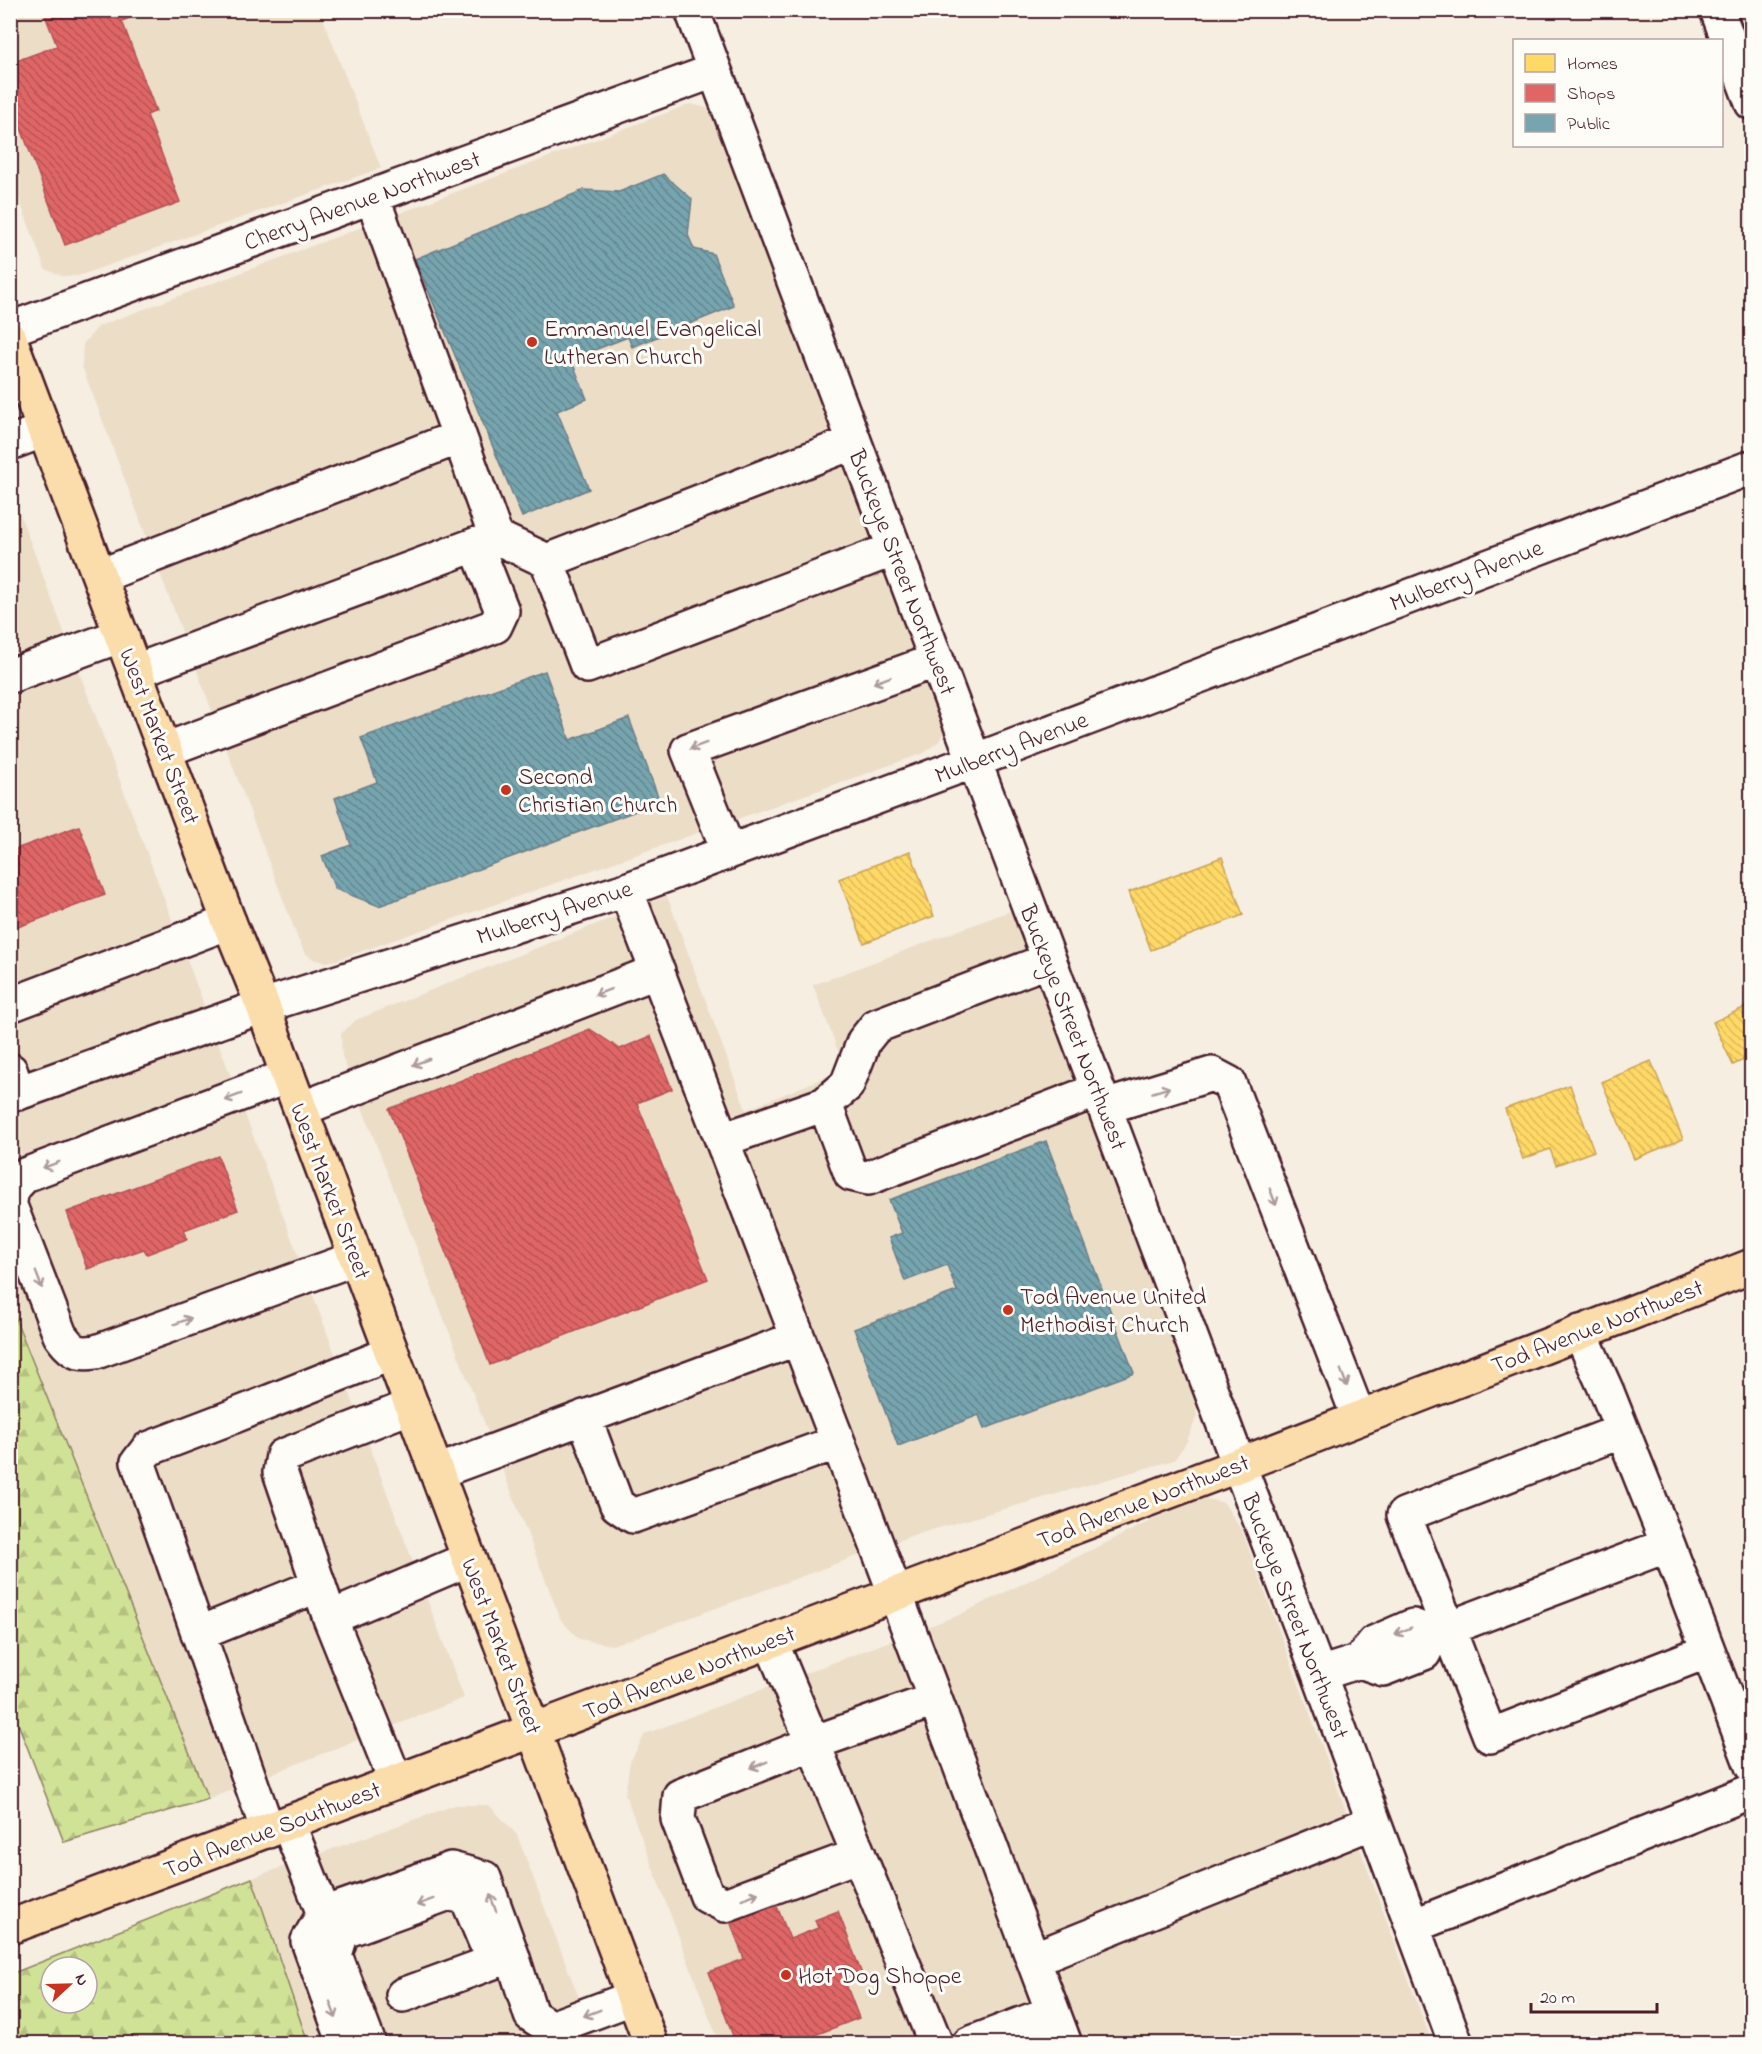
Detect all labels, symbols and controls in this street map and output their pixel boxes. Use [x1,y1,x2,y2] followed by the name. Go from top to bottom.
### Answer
[1513,39,1723,147] legend
[1567,52,1618,78] text: Homes
[1567,82,1615,108] text: Shops
[1567,112,1610,138] text: Public
[240,143,486,262] street label: Cherry Avenue Northwest
[544,313,761,376] place label: Emmanuel Evangelical Lutheran Church
[525,335,539,349] marker: Emmanuel Evangelical Lutheran Church
[836,444,964,701] street label: Buckeye Street Northwest
[1385,532,1549,624] street label: Mulberry Avenue
[108,644,207,830] street label: West Market Street
[873,675,892,686] one-way arrow
[930,704,1094,796] street label: Mulberry Avenue
[690,742,708,753] one-way arrow
[518,761,677,824] place label: Second Christian Church
[499,783,513,797] marker: Second Christian Church
[472,873,638,957] street label: Mulberry Avenue
[1007,899,1135,1156] street label: Buckeye Street Northwest
[594,988,613,999] one-way arrow
[412,1058,431,1069] one-way arrow
[1151,1084,1170,1095] one-way arrow
[225,1092,243,1103] one-way arrow
[279,1099,378,1285] street label: West Market Street
[42,1161,61,1172] one-way arrow
[1268,1187,1279,1205] one-way arrow
[34,1271,45,1289] one-way arrow
[1487,1272,1709,1385] street label: Tod Avenue Northwest
[1020,1281,1207,1344] place label: Tod Avenue United Methodist Church
[1001,1303,1015,1317] marker: Tod Avenue United Methodist Church
[173,1314,192,1325] one-way arrow
[1339,1369,1350,1387] one-way arrow
[1033,1447,1255,1560] street label: Tod Avenue Northwest
[1229,1488,1357,1745] street label: Buckeye Street Northwest
[450,1554,549,1740] street label: West Market Street
[579,1618,801,1731] street label: Tod Avenue Northwest
[1395,1625,1413,1637] one-way arrow
[750,1760,769,1771] one-way arrow
[159,1774,387,1889] street label: Tod Avenue Southwest
[740,1889,759,1900] one-way arrow
[487,1894,498,1913] one-way arrow
[416,1898,434,1909] one-way arrow
[39,1955,99,2015] north arrow
[798,1960,962,1995] place label: Hot Dog Shoppe
[779,1968,793,1982] marker: Hot Dog Shoppe
[68,1971,94,1990] text: N
[1531,1976,1657,2014] scale bar
[1540,1986,1575,2012] text: 20 m
[329,2000,340,2019] one-way arrow
[583,2008,602,2019] one-way arrow

